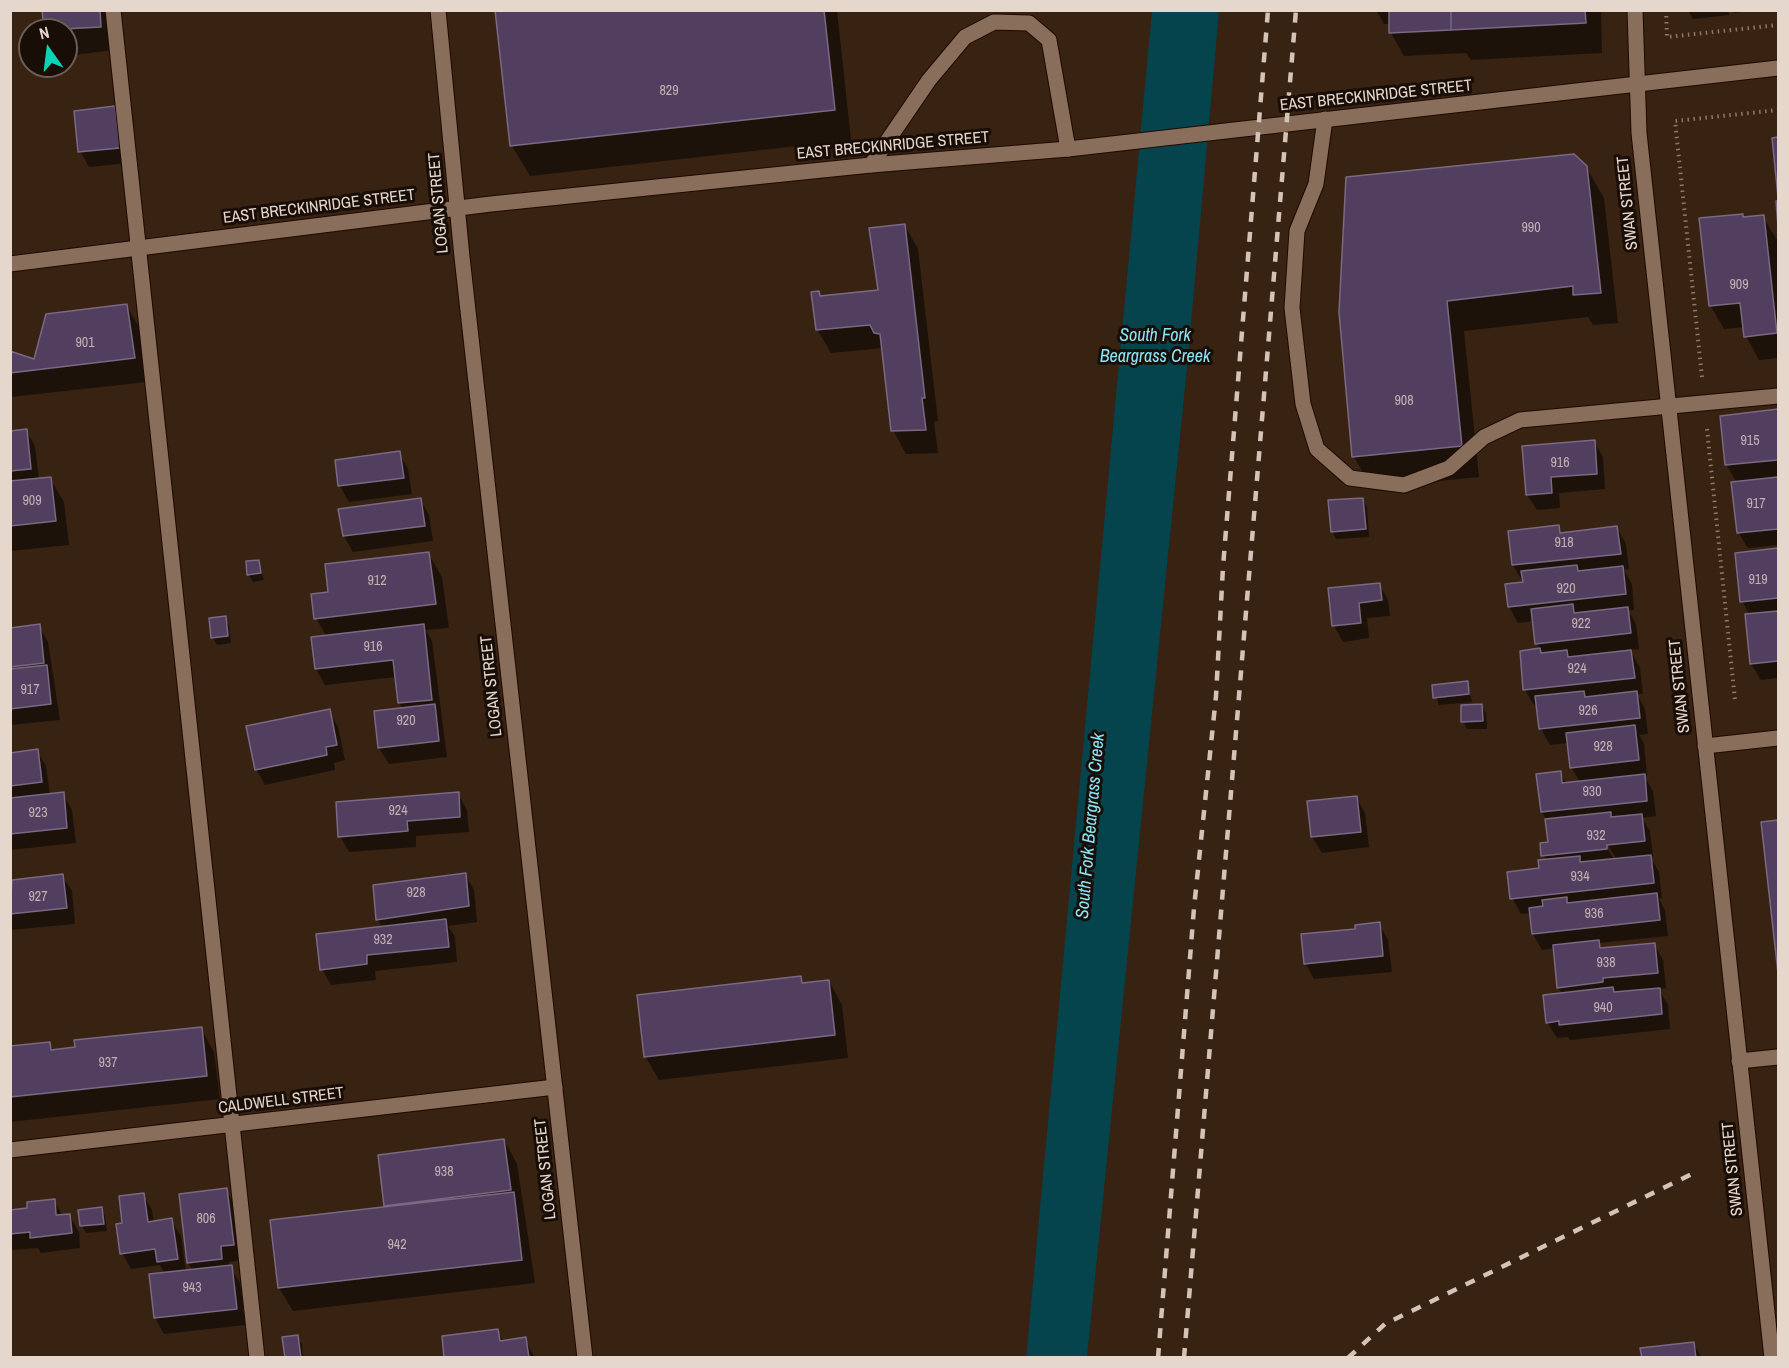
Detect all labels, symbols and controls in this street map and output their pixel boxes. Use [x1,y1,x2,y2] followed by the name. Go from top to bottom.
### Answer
[18,18,78,78] north arrow
[37,21,51,44] text: N
[1279,76,1473,116] street label: EAST BRECKINRIDGE STREET
[659,83,679,99] house number: 829
[796,128,990,164] street label: EAST BRECKINRIDGE STREET
[425,152,453,254] street label: LOGAN STREET
[1614,155,1642,251] street label: SWAN STREET
[222,186,416,228] street label: EAST BRECKINRIDGE STREET
[1521,220,1541,236] house number: 990
[1729,277,1749,293] house number: 909
[1100,325,1210,368] water label: South Fork Beargrass Creek
[75,335,95,351] house number: 901
[1394,393,1414,409] house number: 908
[1740,433,1760,449] house number: 915
[1550,455,1570,471] house number: 916
[22,493,42,509] house number: 909
[1746,496,1766,512] house number: 917
[1554,535,1574,551] house number: 918
[1748,572,1768,588] house number: 919
[367,573,387,589] house number: 912
[1556,581,1576,597] house number: 920
[1571,616,1591,632] house number: 922
[477,635,507,737] street label: LOGAN STREET
[1666,638,1694,734] street label: SWAN STREET
[363,639,383,655] house number: 916
[1567,661,1587,677] house number: 924
[20,682,40,698] house number: 917
[1578,703,1598,719] house number: 926
[396,713,416,729] house number: 920
[1072,732,1110,920] water label: South Fork Beargrass Creek
[1593,739,1613,755] house number: 928
[1582,784,1602,800] house number: 930
[388,803,408,819] house number: 924
[28,805,48,821] house number: 923
[1586,828,1606,844] house number: 932
[1570,869,1590,885] house number: 934
[406,885,426,901] house number: 928
[28,889,48,905] house number: 927
[1584,906,1604,922] house number: 936
[373,932,393,948] house number: 932
[1596,955,1616,971] house number: 938
[1593,1000,1613,1016] house number: 940
[98,1055,118,1071] house number: 937
[217,1084,345,1118] street label: CALDWELL STREET
[531,1118,561,1220] street label: LOGAN STREET
[1719,1121,1747,1217] street label: SWAN STREET
[434,1164,454,1180] house number: 938
[196,1211,216,1227] house number: 806
[387,1237,407,1253] house number: 942
[182,1280,202,1296] house number: 943

